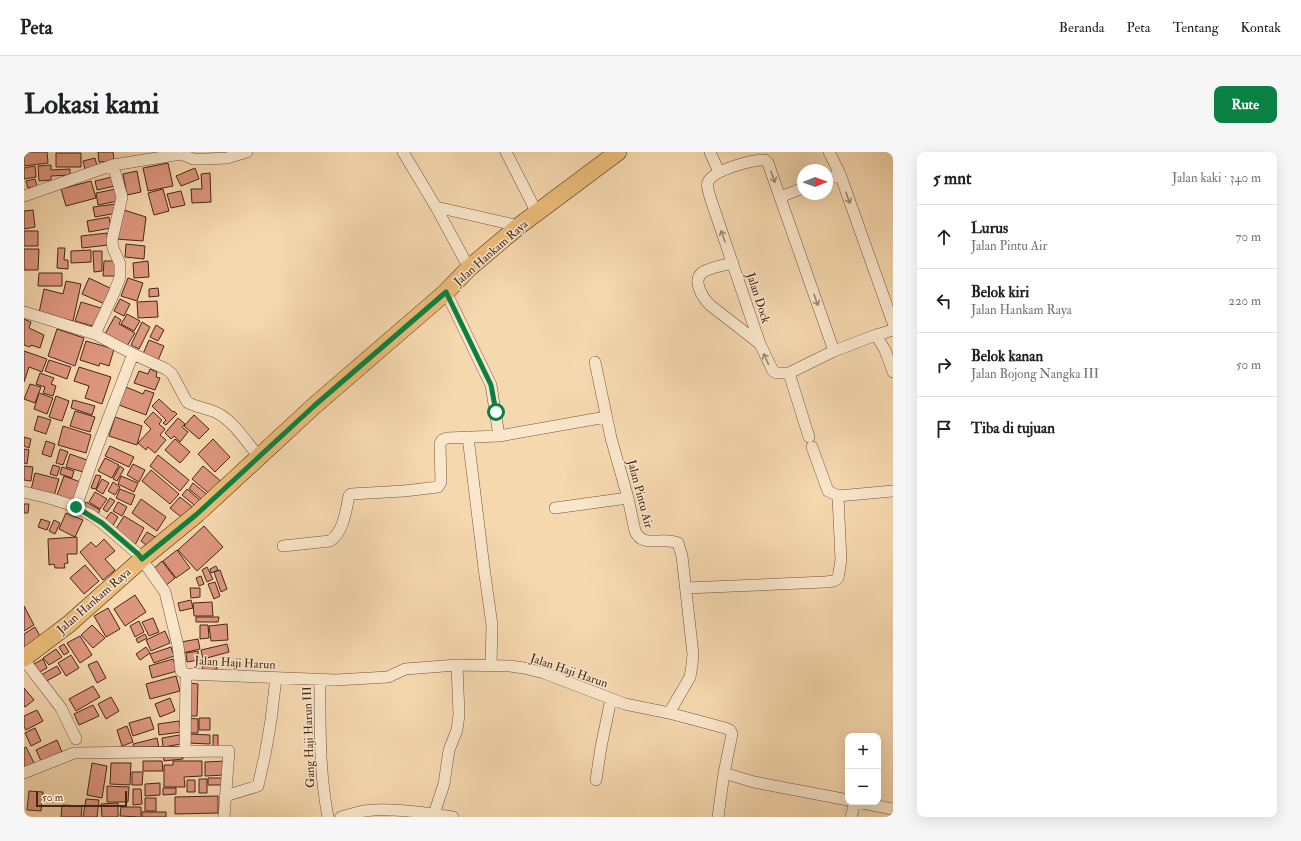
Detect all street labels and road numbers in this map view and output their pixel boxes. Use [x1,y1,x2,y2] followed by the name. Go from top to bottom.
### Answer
[450,216,532,290] street label: Jalan Hankam Raya
[742,270,773,325] street label: Jalan Dock
[623,457,656,530] street label: Jalan Pintu Air
[53,564,135,638] street label: Jalan Hankam Raya
[527,650,610,691] street label: Jalan Haji Harun
[193,653,276,673] street label: Jalan Haji Harun
[300,686,318,788] street label: Gang Haji Harun III

